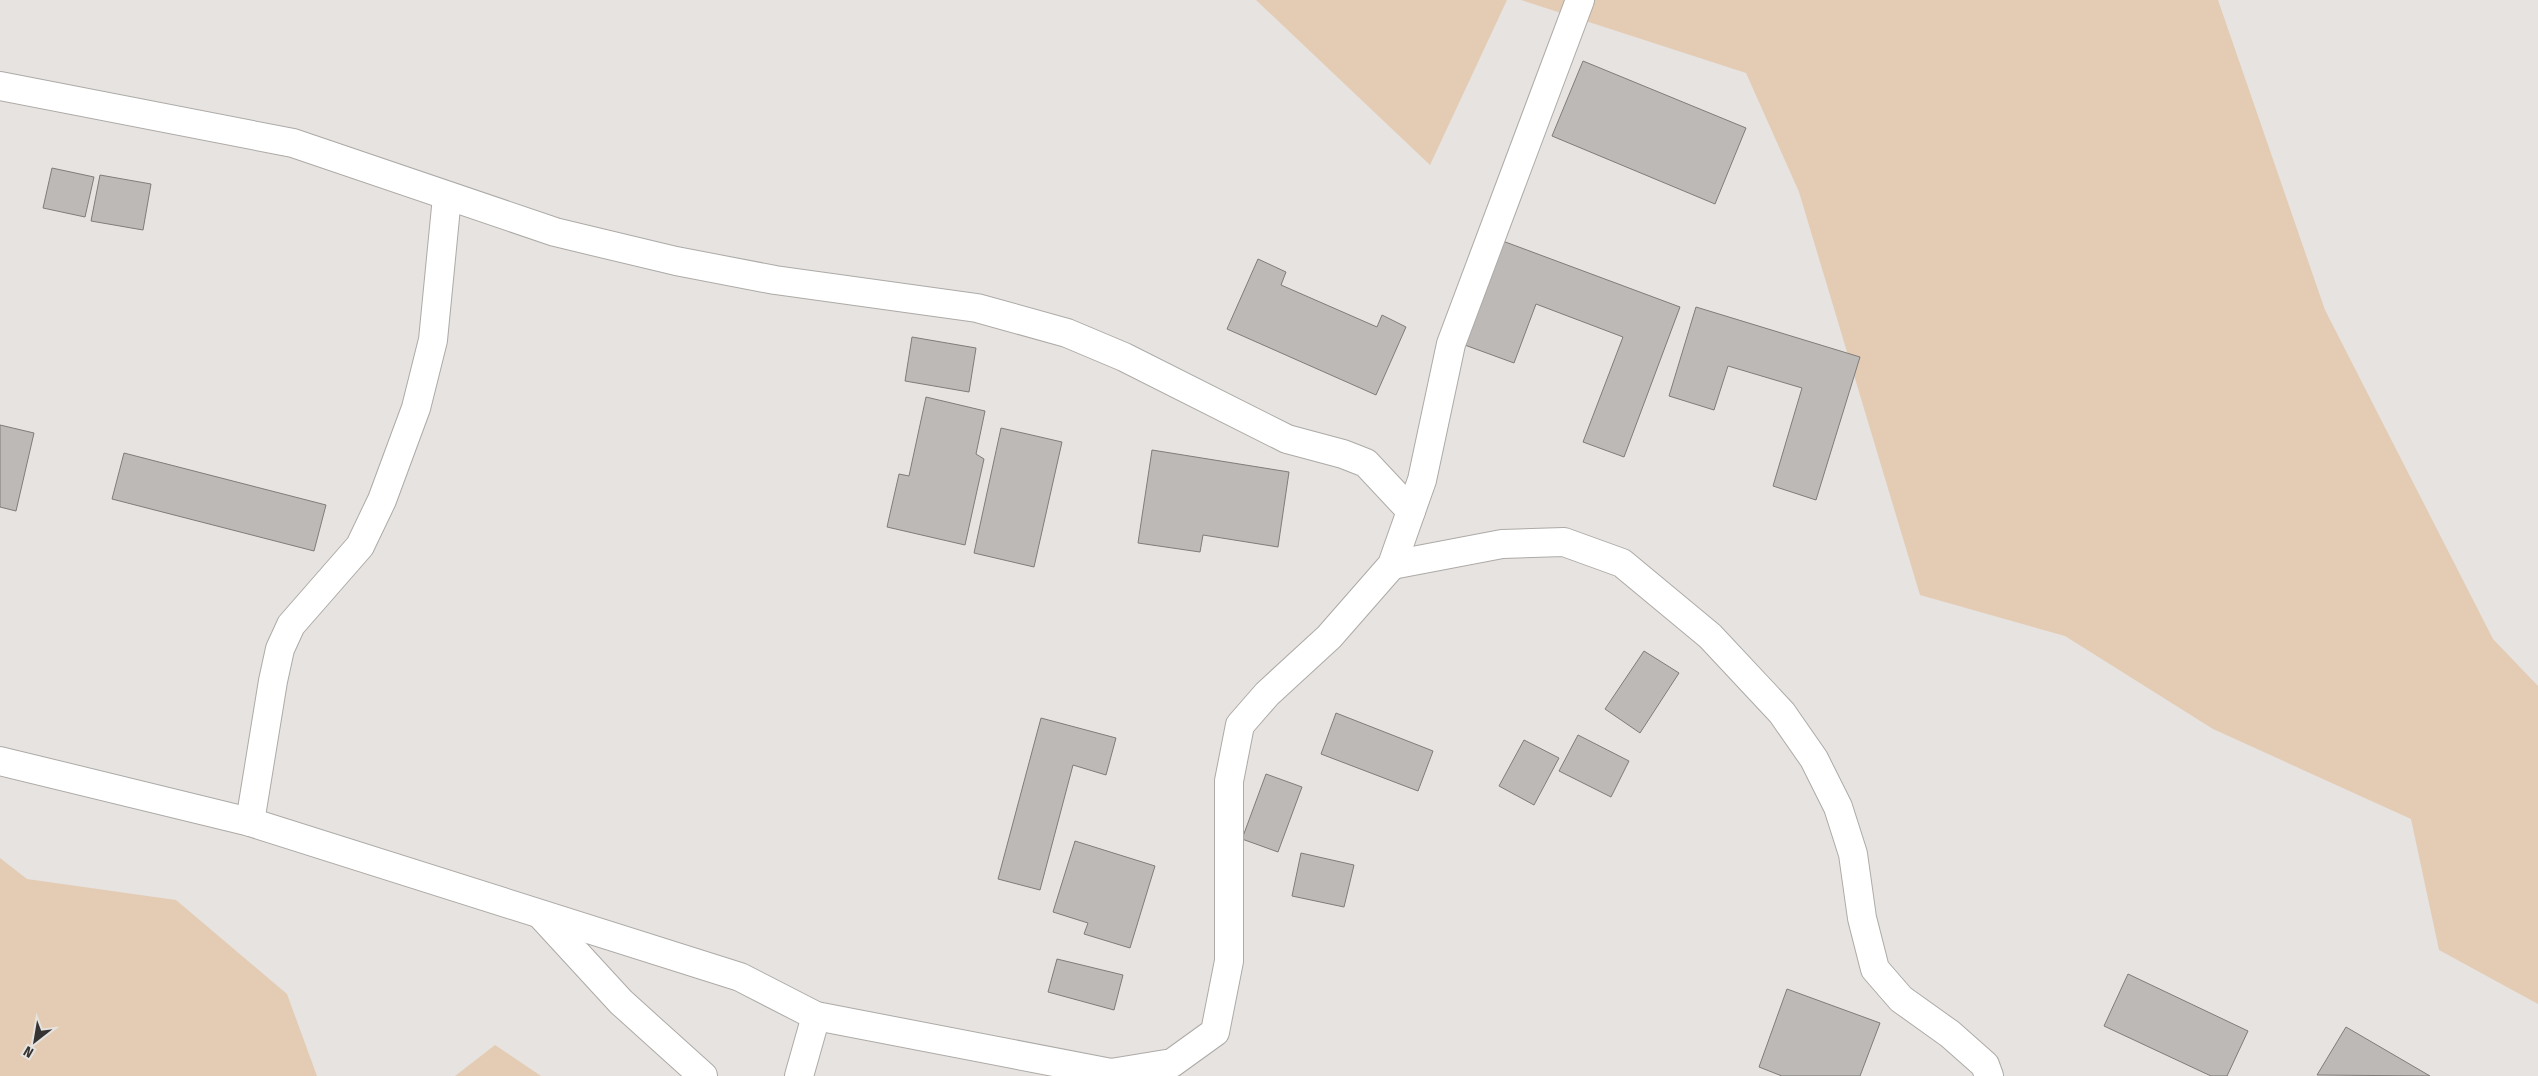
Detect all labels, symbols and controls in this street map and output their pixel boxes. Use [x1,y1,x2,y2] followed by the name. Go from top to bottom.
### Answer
[10,1016,60,1066] north arrow
[21,1042,37,1061] text: N

